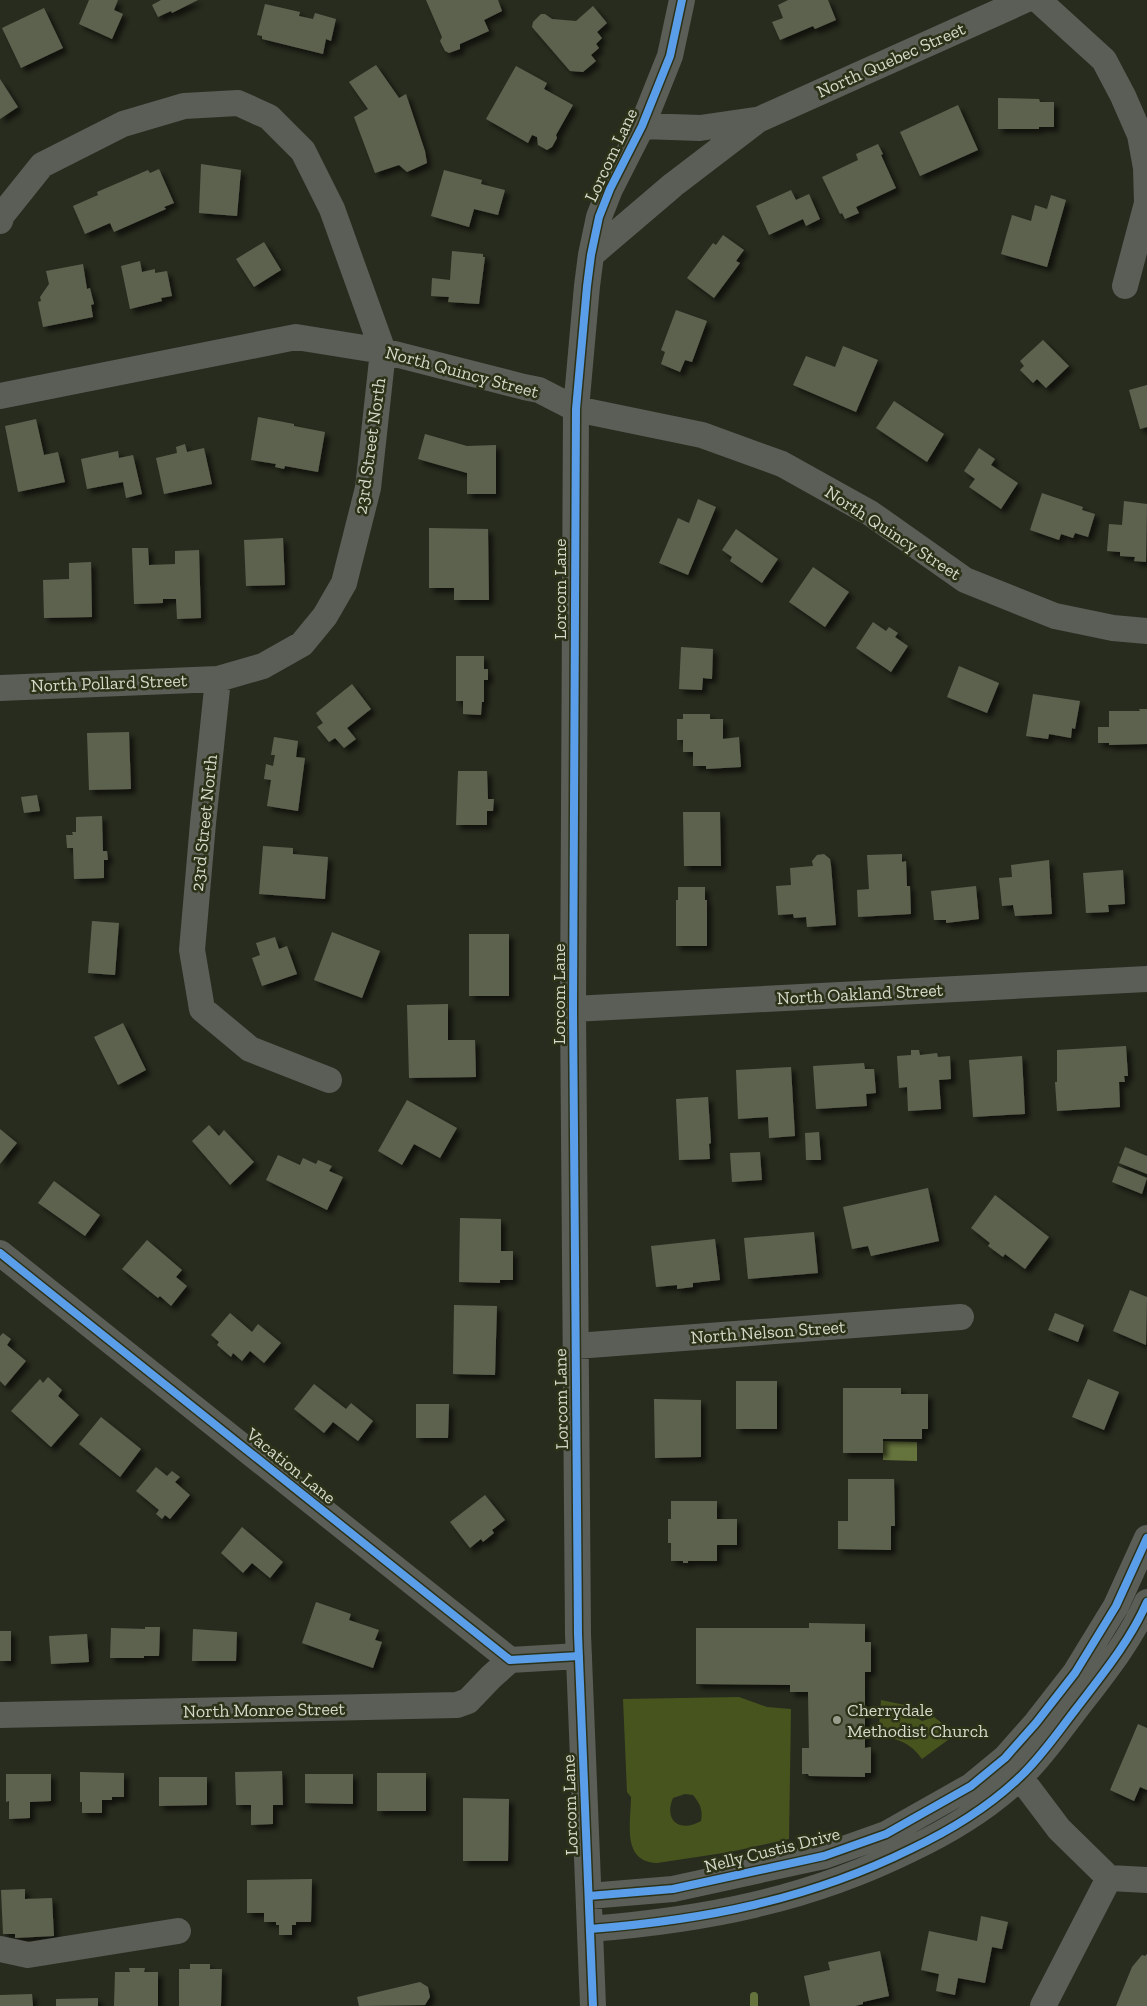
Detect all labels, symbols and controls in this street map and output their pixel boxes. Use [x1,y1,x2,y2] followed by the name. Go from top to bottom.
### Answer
[813,17,969,103] street label: North Quebec Street
[580,105,642,205] street label: Lorcom Lane
[383,341,541,403] street label: North Quincy Street
[350,376,390,516] street label: 23rd Street North
[821,481,965,585] street label: North Quincy Street
[549,538,571,640] street label: Lorcom Lane
[30,669,188,697] street label: North Pollard Street
[186,753,222,893] street label: 23rd Street North
[548,943,570,1045] street label: Lorcom Lane
[776,979,944,1009] street label: North Oakland Street
[690,1316,847,1348] street label: North Nelson Street
[549,1348,573,1450] street label: Lorcom Lane
[241,1423,340,1509] street label: Vacation Lane
[183,1698,346,1722] street label: North Monroe Street
[847,1699,988,1742] place label: Cherrydale Methodist Church
[831,1714,843,1726] marker: Cherrydale Methodist Church
[557,1754,583,1856] street label: Lorcom Lane
[702,1822,842,1878] street label: Nelly Custis Drive

